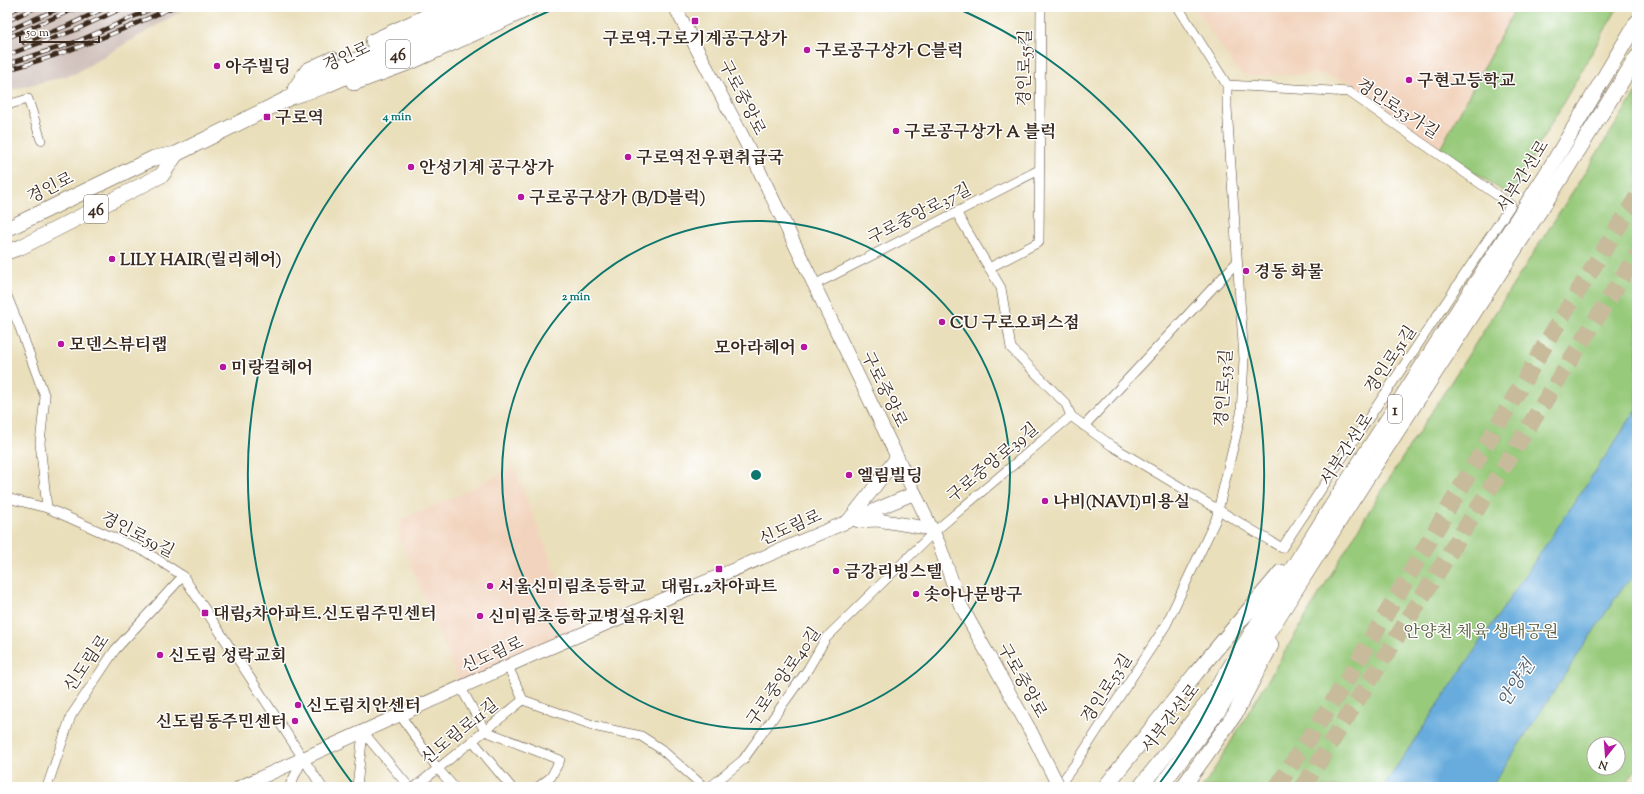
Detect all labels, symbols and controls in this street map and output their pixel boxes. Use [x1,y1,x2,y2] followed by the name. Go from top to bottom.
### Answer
[690,16,700,26] marker: 구로역.구로기계공구상가
[20,18,99,44] scale bar
[25,24,49,42] text: 50 m
[603,28,788,52] place label: 구로역.구로기계공구상가
[1013,29,1039,107] street label: 경인로55길
[319,37,375,79] street label: 경인로
[386,40,410,68] road number: 46
[815,40,964,64] place label: 구로공구상가 C블럭
[802,45,812,55] marker: 구로공구상가 C블럭
[225,56,291,80] place label: 아주빌딩
[712,56,771,140] street label: 구로중앙로
[212,61,222,71] marker: 아주빌딩
[1417,70,1516,94] place label: 구현고등학교
[1351,74,1443,146] street label: 경인로53가길
[1404,75,1414,85] marker: 구현고등학교
[275,107,324,131] place label: 구로역
[381,108,412,126] text: 4 min
[262,112,272,122] marker: 구로역
[904,121,1056,145] place label: 구로공구상가 A 블럭
[891,126,901,136] marker: 구로공구상가 A 블럭
[1492,135,1556,218] street label: 서부간선로
[636,147,784,171] place label: 구로역전우편취급국
[623,152,633,162] marker: 구로역전우편취급국
[419,157,555,181] place label: 안성기계 공구상가
[406,162,416,172] marker: 안성기계 공구상가
[23,167,79,210] street label: 경인로
[864,178,976,251] street label: 구로중앙로37길
[529,187,706,211] place label: 구로공구상가 (B/D블럭)
[516,192,526,202] marker: 구로공구상가 (B/D블럭)
[84,195,108,223] road number: 46
[120,249,282,273] place label: LILY HAIR(릴리헤어)
[107,254,117,264] marker: LILY HAIR(릴리헤어)
[1254,261,1324,285] place label: 경동 화물
[1241,266,1251,276] marker: 경동 화물
[562,288,591,306] text: 2 min
[950,312,1080,336] place label: CU 구로오퍼스점
[937,317,947,327] marker: CU 구로오퍼스점
[1360,321,1423,399] street label: 경인로51길
[69,334,168,358] place label: 모덴스뷰티랩
[714,337,796,361] place label: 모아라헤어
[56,339,66,349] marker: 모덴스뷰티랩
[799,342,809,352] marker: 모아라헤어
[854,348,912,433] street label: 구로중앙로
[1210,348,1240,428] street label: 경인로53길
[231,357,313,381] place label: 미랑컬헤어
[218,362,228,372] marker: 미랑컬헤어
[1388,395,1402,423] road number: 1
[1315,409,1380,491] street label: 서부간선로
[942,418,1044,509] street label: 구로중앙로39길
[857,465,923,489] place label: 엘림빌딩
[749,468,763,482] centre of rings
[844,470,854,480] marker: 엘림빌딩
[1053,491,1190,515] place label: 나비(NAVI)미용실
[1040,496,1050,506] marker: 나비(NAVI)미용실
[756,505,826,553] street label: 신도림로
[96,507,178,565] street label: 경인로59길
[844,561,943,585] place label: 금강리빙스텔
[714,564,724,574] marker: 대림1.2차아파트
[831,566,841,576] marker: 금강리빙스텔
[498,576,646,600] place label: 서울신미림초등학교
[661,576,778,600] place label: 대림1.2차아파트
[485,581,495,591] marker: 서울신미림초등학교
[924,584,1023,608] place label: 솟아나문방구
[911,589,921,599] marker: 솟아나문방구
[213,603,437,627] place label: 대림5차아파트.신도림주민센터
[488,606,685,630] place label: 신미림초등학교병설유치원
[200,608,210,618] marker: 대림5차아파트.신도림주민센터
[475,611,485,621] marker: 신미림초등학교병설유치원
[1403,621,1559,645] park label: 안양천 체육 생태공원
[742,623,828,732] street label: 구로중앙로40길
[59,630,117,698] street label: 신도림로
[458,631,528,680] street label: 신도림로
[991,639,1052,723] street label: 구로중앙로
[168,645,287,669] place label: 신도림 성락교회
[155,650,165,660] marker: 신도림 성락교회
[1076,650,1139,728] street label: 경인로53길
[1493,654,1544,713] water label: 안양천
[1137,679,1207,759] street label: 서부간선로
[416,694,504,771] street label: 신도림로11길
[306,695,421,719] place label: 신도림치안센터
[293,700,303,710] marker: 신도림치안센터
[156,711,287,735] place label: 신도림동주민센터
[290,716,300,726] marker: 신도림동주민센터
[1586,736,1626,776] north arrow
[1597,756,1611,774] text: N

